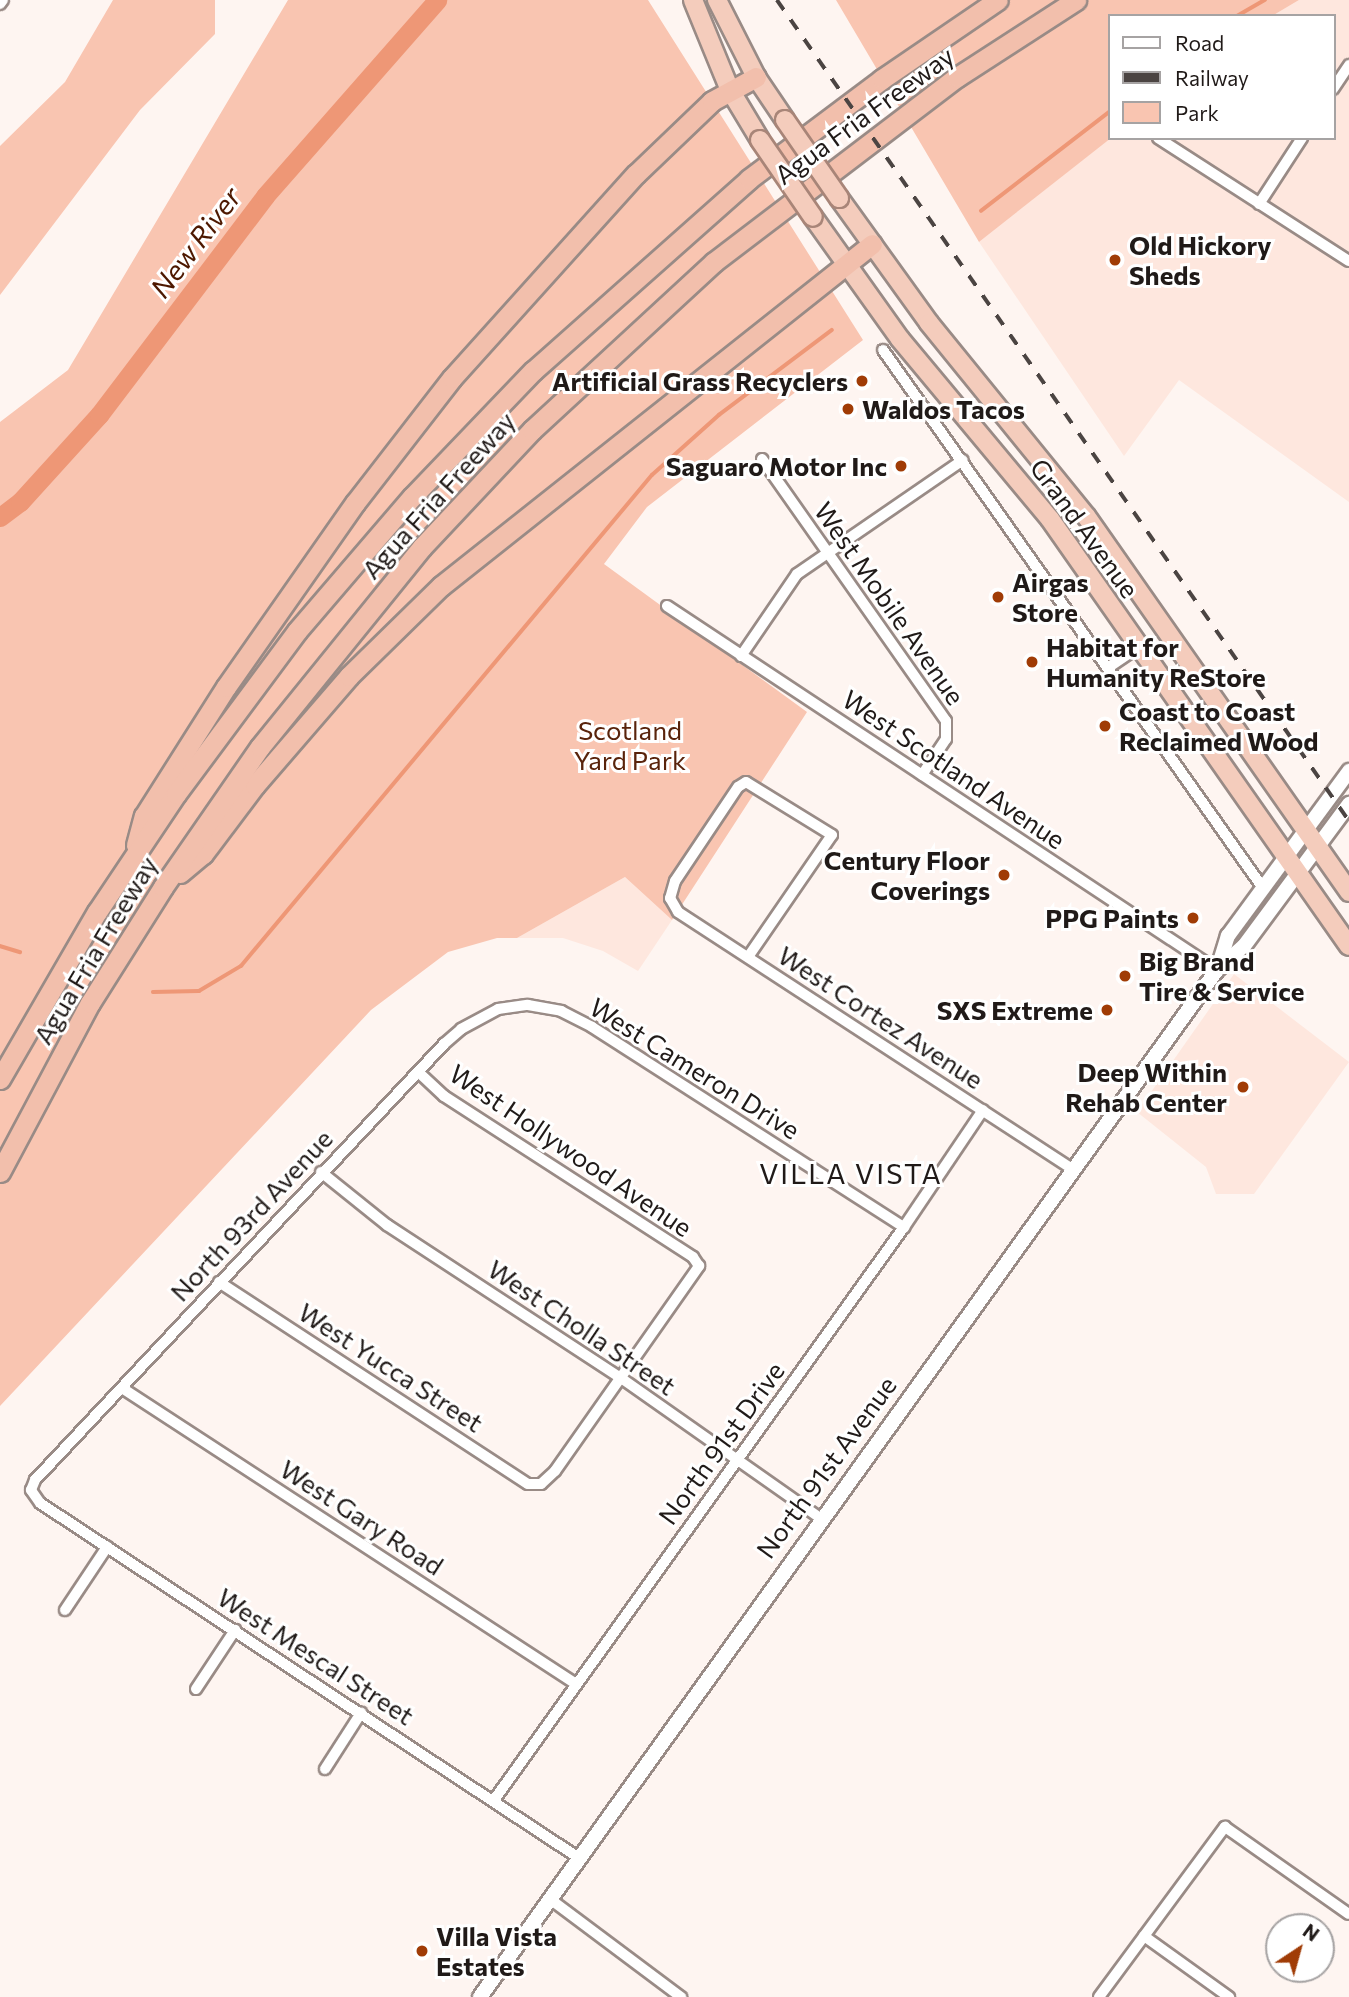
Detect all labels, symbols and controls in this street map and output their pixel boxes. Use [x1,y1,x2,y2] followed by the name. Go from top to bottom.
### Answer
[1108,14,1335,140] legend
[1175,30,1224,55] text: Road
[768,40,960,190] street label: Agua Fria Freeway
[1175,65,1249,90] text: Railway
[1175,100,1219,125] text: Park
[143,180,247,304] water label: New River
[1129,229,1272,290] place label: Old Hickory Sheds
[1107,252,1123,268] marker: Old Hickory Sheds
[552,365,848,397] place label: Artificial Grass Recyclers
[854,373,870,389] marker: Artificial Grass Recyclers
[862,393,1025,425] place label: Waldos Tacos
[840,401,856,417] marker: Waldos Tacos
[355,405,521,585] street label: Agua Fria Freeway
[666,450,887,482] place label: Saguaro Motor Inc
[1024,452,1146,604] street label: Grand Avenue
[893,458,909,474] marker: Saguaro Motor Inc
[808,496,972,710] street label: West Mobile Avenue
[1012,566,1089,628] place label: Airgas Store
[990,589,1006,605] marker: Airgas Store
[1046,631,1266,692] place label: Habitat for Humanity ReStore
[1024,654,1040,670] marker: Habitat for Humanity ReStore
[837,683,1071,855] street label: West Scotland Avenue
[1119,695,1319,756] place label: Coast to Coast Reclaimed Wood
[574,714,686,776] park label: Scotland Yard Park
[1097,718,1113,734] marker: Coast to Coast Reclaimed Wood
[824,844,990,906] place label: Century Floor Coverings
[27,850,163,1050] street label: Agua Fria Freeway
[996,867,1012,883] marker: Century Floor Coverings
[1045,902,1179,934] place label: PPG Paints
[1185,910,1201,926] marker: PPG Paints
[773,939,989,1095] street label: West Cortez Avenue
[1139,945,1305,1006] place label: Big Brand Tire & Service
[1117,968,1133,984] marker: Big Brand Tire & Service
[584,991,806,1145] street label: West Cameron Drive
[937,994,1093,1026] place label: SXS Extreme
[1099,1002,1115,1018] marker: SXS Extreme
[1065,1056,1227,1118] place label: Deep Within Rehab Center
[444,1057,698,1243] street label: West Hollywood Avenue
[1233,1077,1253,1097] marker: Deep Within Rehab Center
[163,1123,339,1307] street label: North 93rd Avenue
[761,1156,941,1190] district label: VILLA VISTA
[482,1253,682,1401] street label: West Cholla Street
[293,1296,489,1438] street label: West Yucca Street
[652,1356,790,1530] street label: North 91st Drive
[750,1370,902,1564] street label: North 91st Avenue
[275,1453,449,1581] street label: West Gary Road
[212,1581,420,1731] street label: West Mescal Street
[1265,1913,1335,1983] north arrow
[1299,1919,1324,1946] text: N
[436,1920,557,1982] place label: Villa Vista Estates
[414,1943,430,1959] marker: Villa Vista Estates

